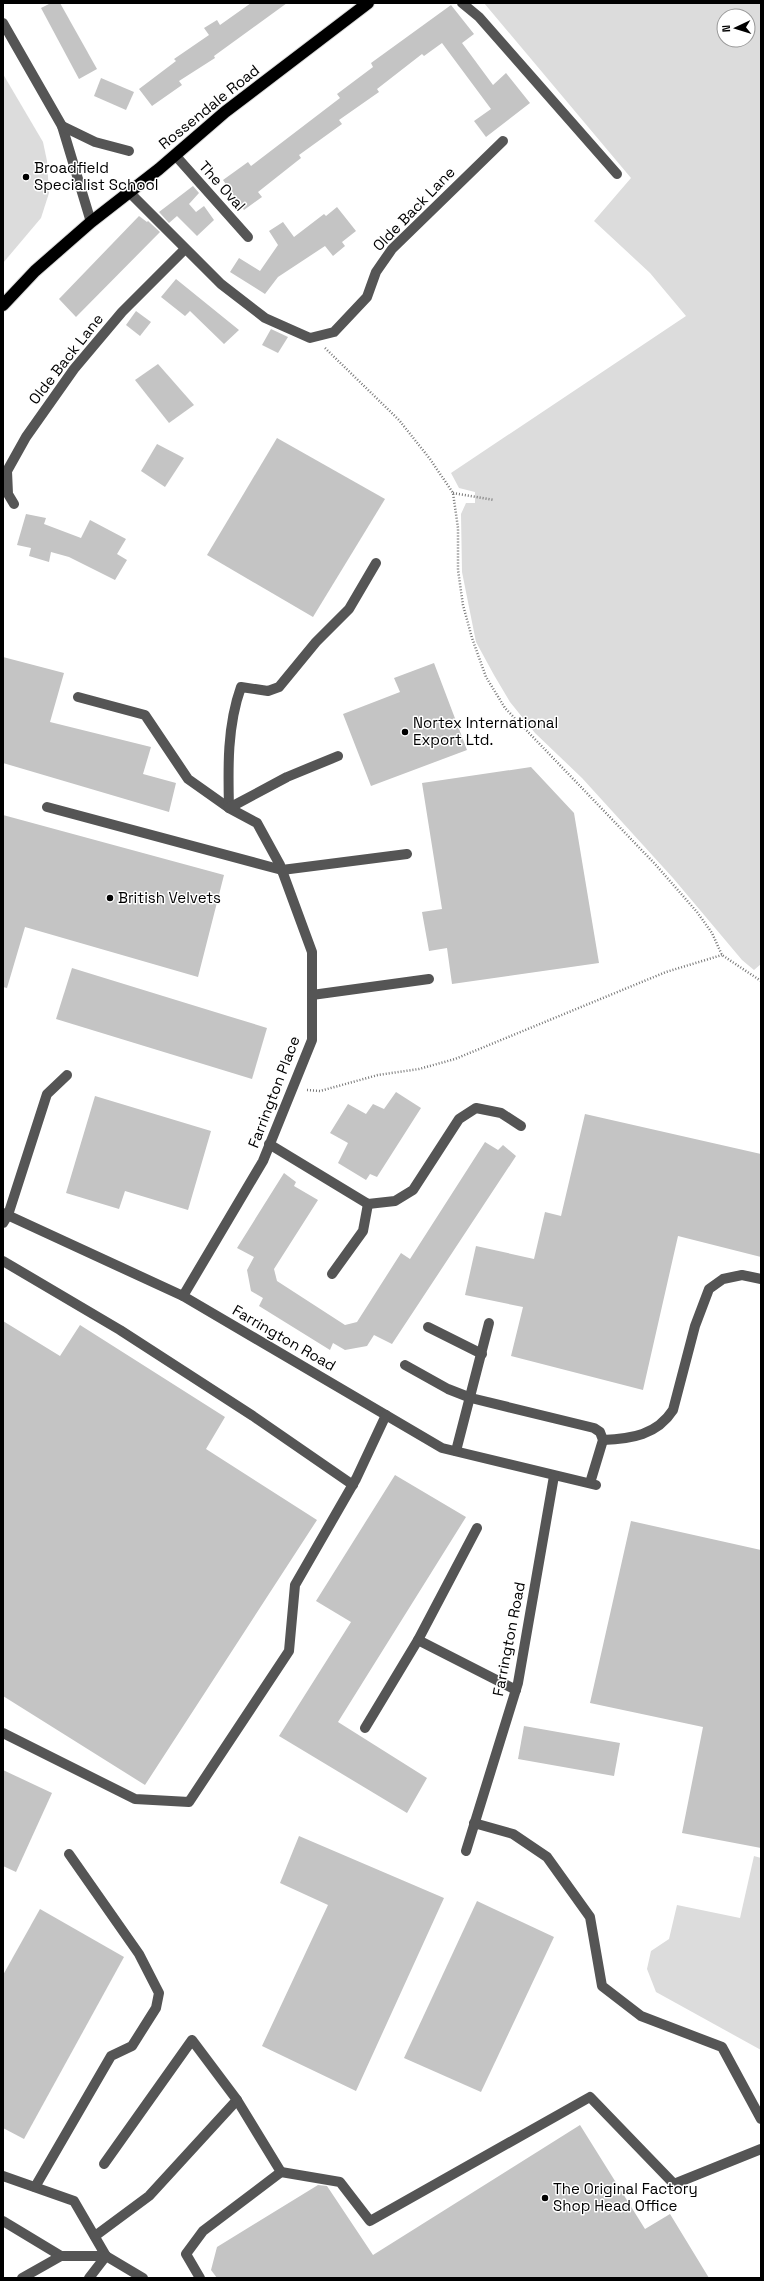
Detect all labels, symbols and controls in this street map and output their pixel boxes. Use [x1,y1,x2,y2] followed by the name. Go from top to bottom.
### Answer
[716,8,756,48] north arrow
[719,25,733,33] text: N
[154,60,263,153] street label: Rossendale Road
[195,157,250,215] street label: The Oval
[34,158,158,194] place label: Broadfield Specialist School
[369,162,459,255] street label: Olde Back Lane
[21,172,31,182] marker: Broadfield Specialist School
[24,309,107,408] street label: Olde Back Lane
[413,713,558,749] place label: Nortex International Export Ltd.
[400,727,410,737] marker: Nortex International Export Ltd.
[118,888,221,907] place label: British Velvets
[105,893,115,903] marker: British Velvets
[243,1033,304,1150] street label: Farrington Place
[229,1300,339,1375] street label: Farrington Road
[488,1580,529,1698] street label: Farrington Road
[553,2179,698,2215] place label: The Original Factory Shop Head Office
[540,2193,550,2203] marker: The Original Factory Shop Head Office

